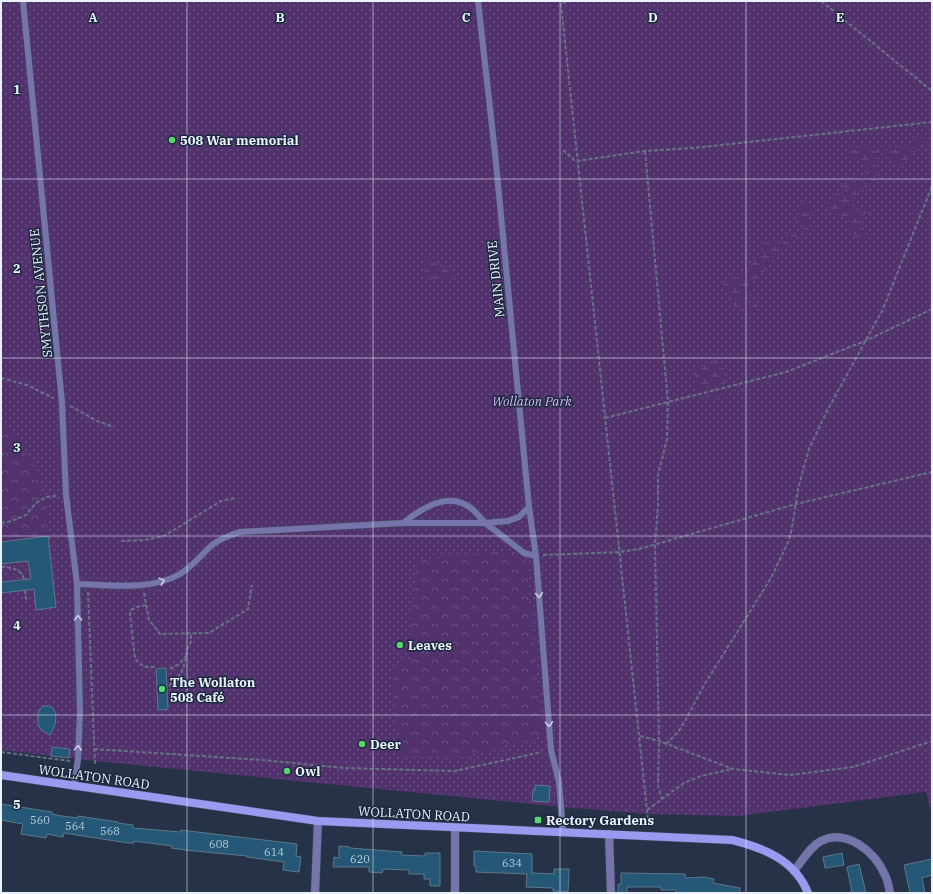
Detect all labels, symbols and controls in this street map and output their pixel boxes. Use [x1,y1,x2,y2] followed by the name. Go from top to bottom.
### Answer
[88,9,98,26] text: A
[275,9,285,26] text: B
[462,9,471,26] text: C
[648,9,658,26] text: D
[836,9,844,26] text: E
[13,81,21,98] text: 1
[180,132,299,149] place label: 508 War memorial
[167,135,177,145] marker: 508 War memorial
[26,228,56,358] street label: SMYTHSON AVENUE
[484,240,508,318] street label: MAIN DRIVE
[13,260,21,277] text: 2
[492,393,572,410] park label: Wollaton Park
[13,439,21,456] text: 3
[158,577,165,585] one-way arrow
[534,592,543,598] one-way arrow
[74,615,82,621] one-way arrow
[13,617,21,634] text: 4
[408,637,452,654] place label: Leaves
[395,640,405,650] marker: Leaves
[170,674,256,706] place label: The Wollaton 508 Café
[157,684,167,694] marker: The Wollaton 508 Café
[544,721,553,727] one-way arrow
[370,736,402,753] place label: Deer
[357,739,367,749] marker: Deer
[74,745,83,751] one-way arrow
[37,761,151,793] street label: WOLLATON ROAD
[295,763,321,780] place label: Owl
[282,766,292,776] marker: Owl
[13,796,21,813] text: 5
[358,803,470,825] street label: WOLLATON ROAD
[546,812,654,829] place label: Rectory Gardens
[30,813,50,827] house number: 560
[533,815,543,825] marker: Rectory Gardens
[65,819,85,833] house number: 564
[100,824,120,838] house number: 568
[209,837,229,851] house number: 608
[264,845,284,859] house number: 614
[350,852,370,866] house number: 620
[502,856,522,870] house number: 634

